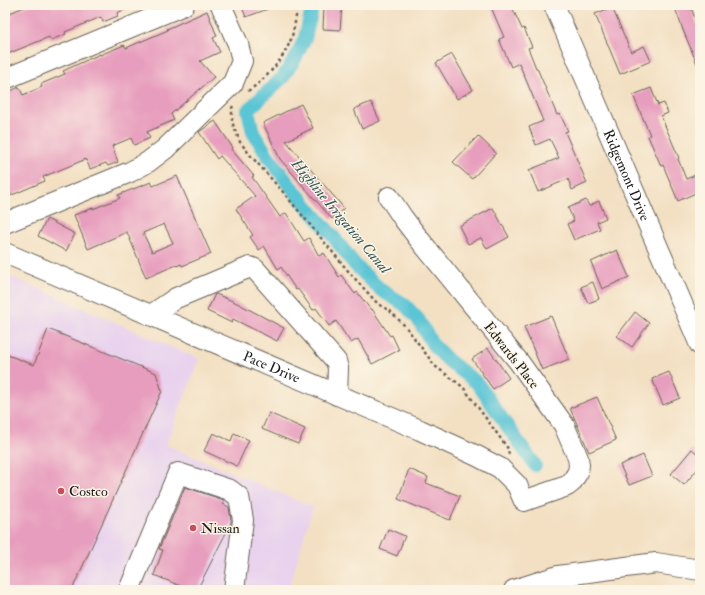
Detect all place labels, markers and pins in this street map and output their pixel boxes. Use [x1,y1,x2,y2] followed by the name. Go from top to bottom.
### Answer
[69,483,108,500] place label: Costco
[56,486,66,496] marker: Costco
[201,520,240,537] place label: Nissan
[188,523,198,533] marker: Nissan

